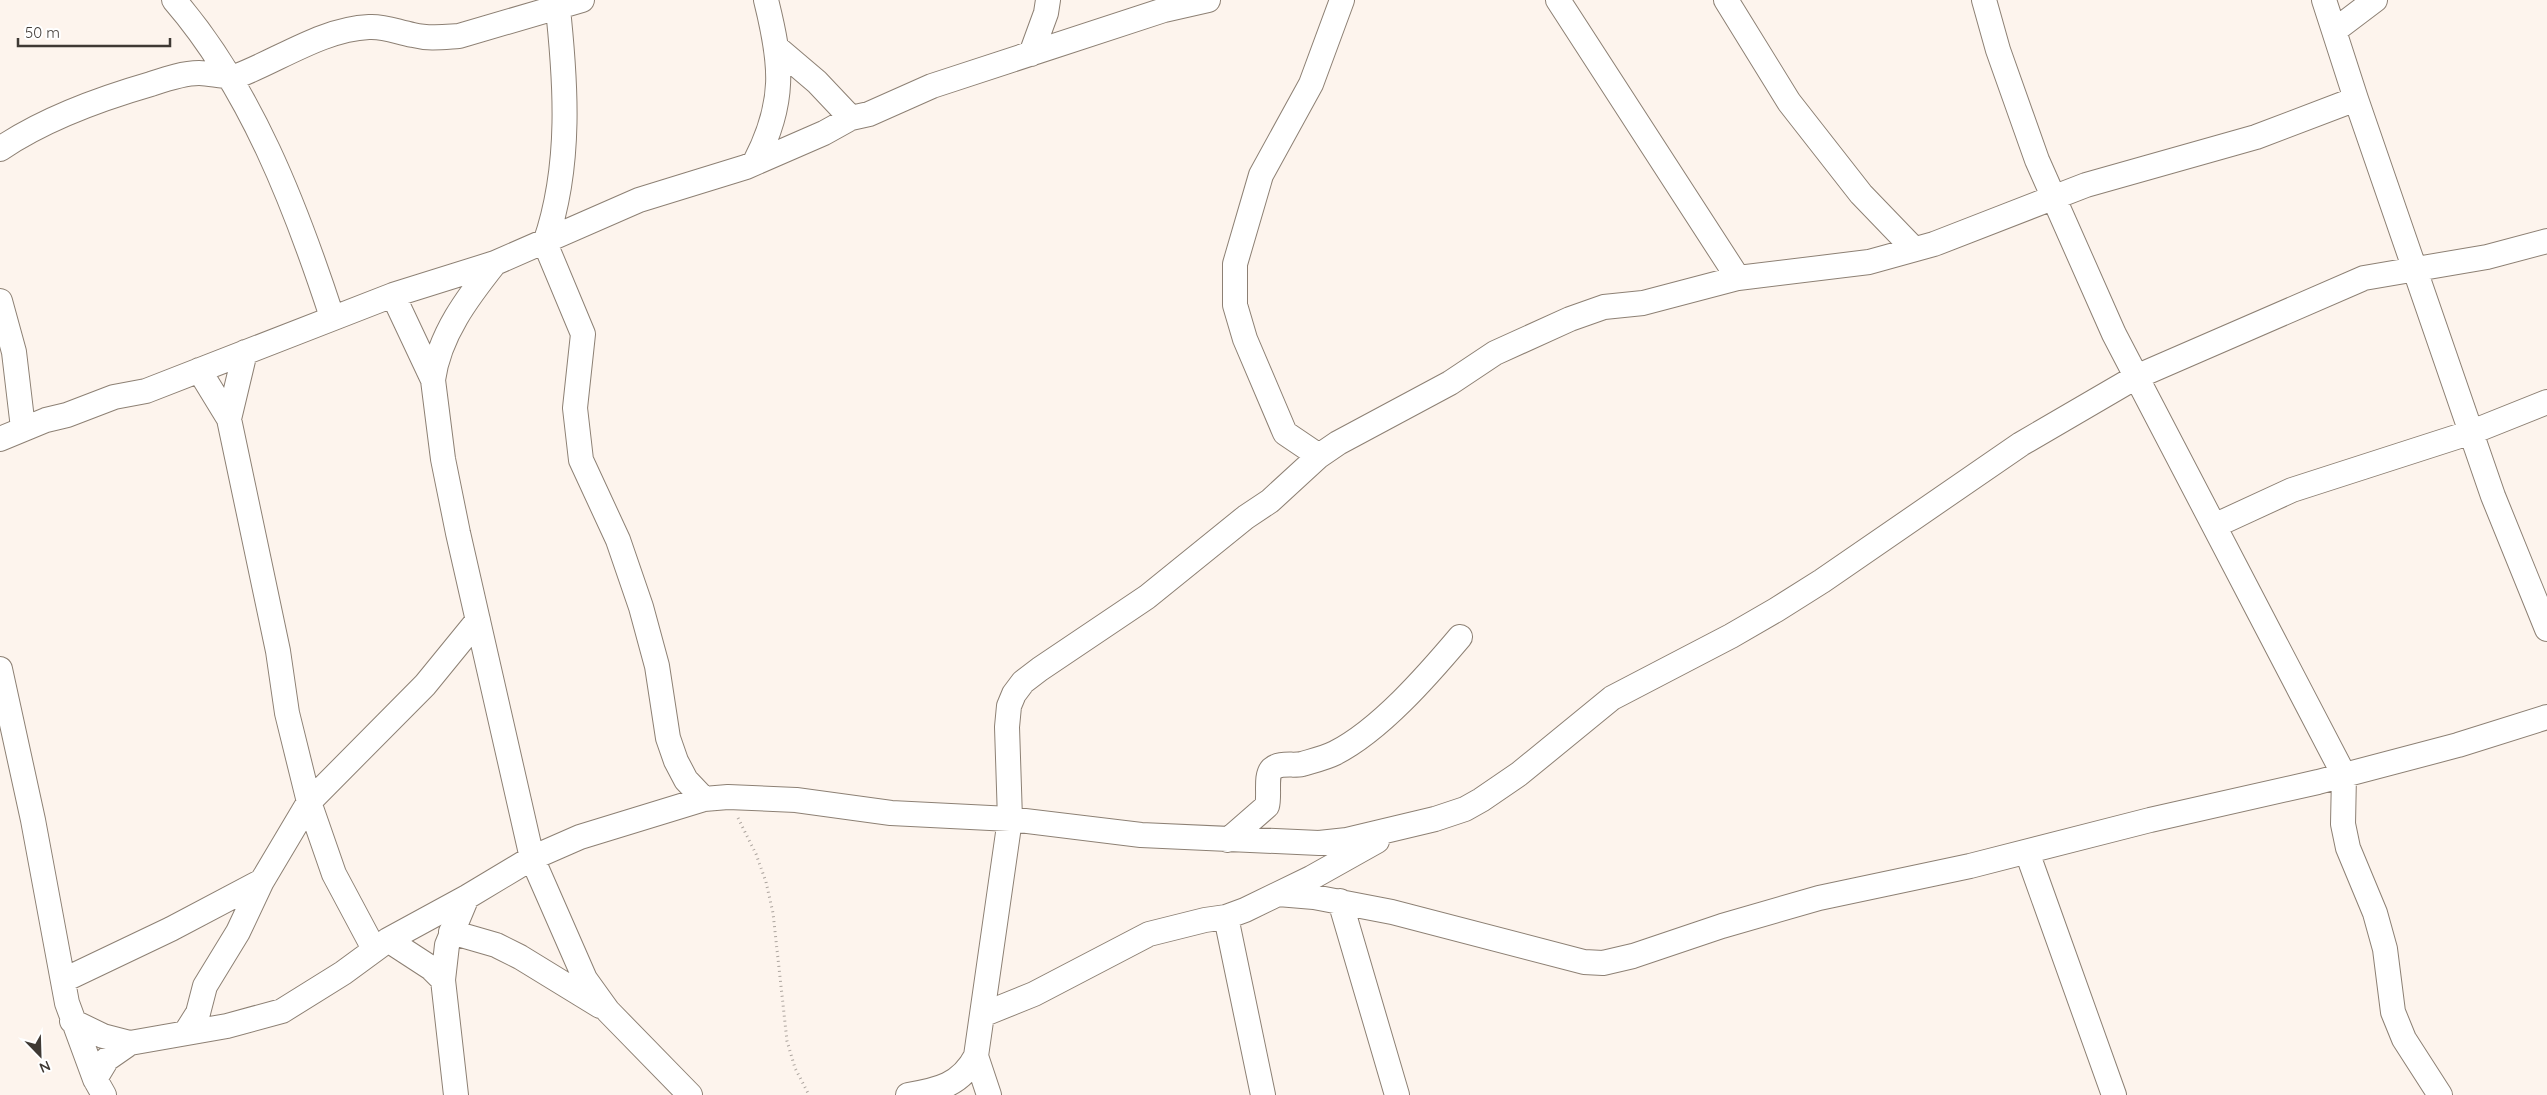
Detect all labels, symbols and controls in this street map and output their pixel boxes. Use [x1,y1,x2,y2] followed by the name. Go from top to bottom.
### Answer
[18,15,170,47] scale bar
[25,23,60,42] text: 50 m
[15,1030,65,1080] north arrow
[37,1057,53,1077] text: N

